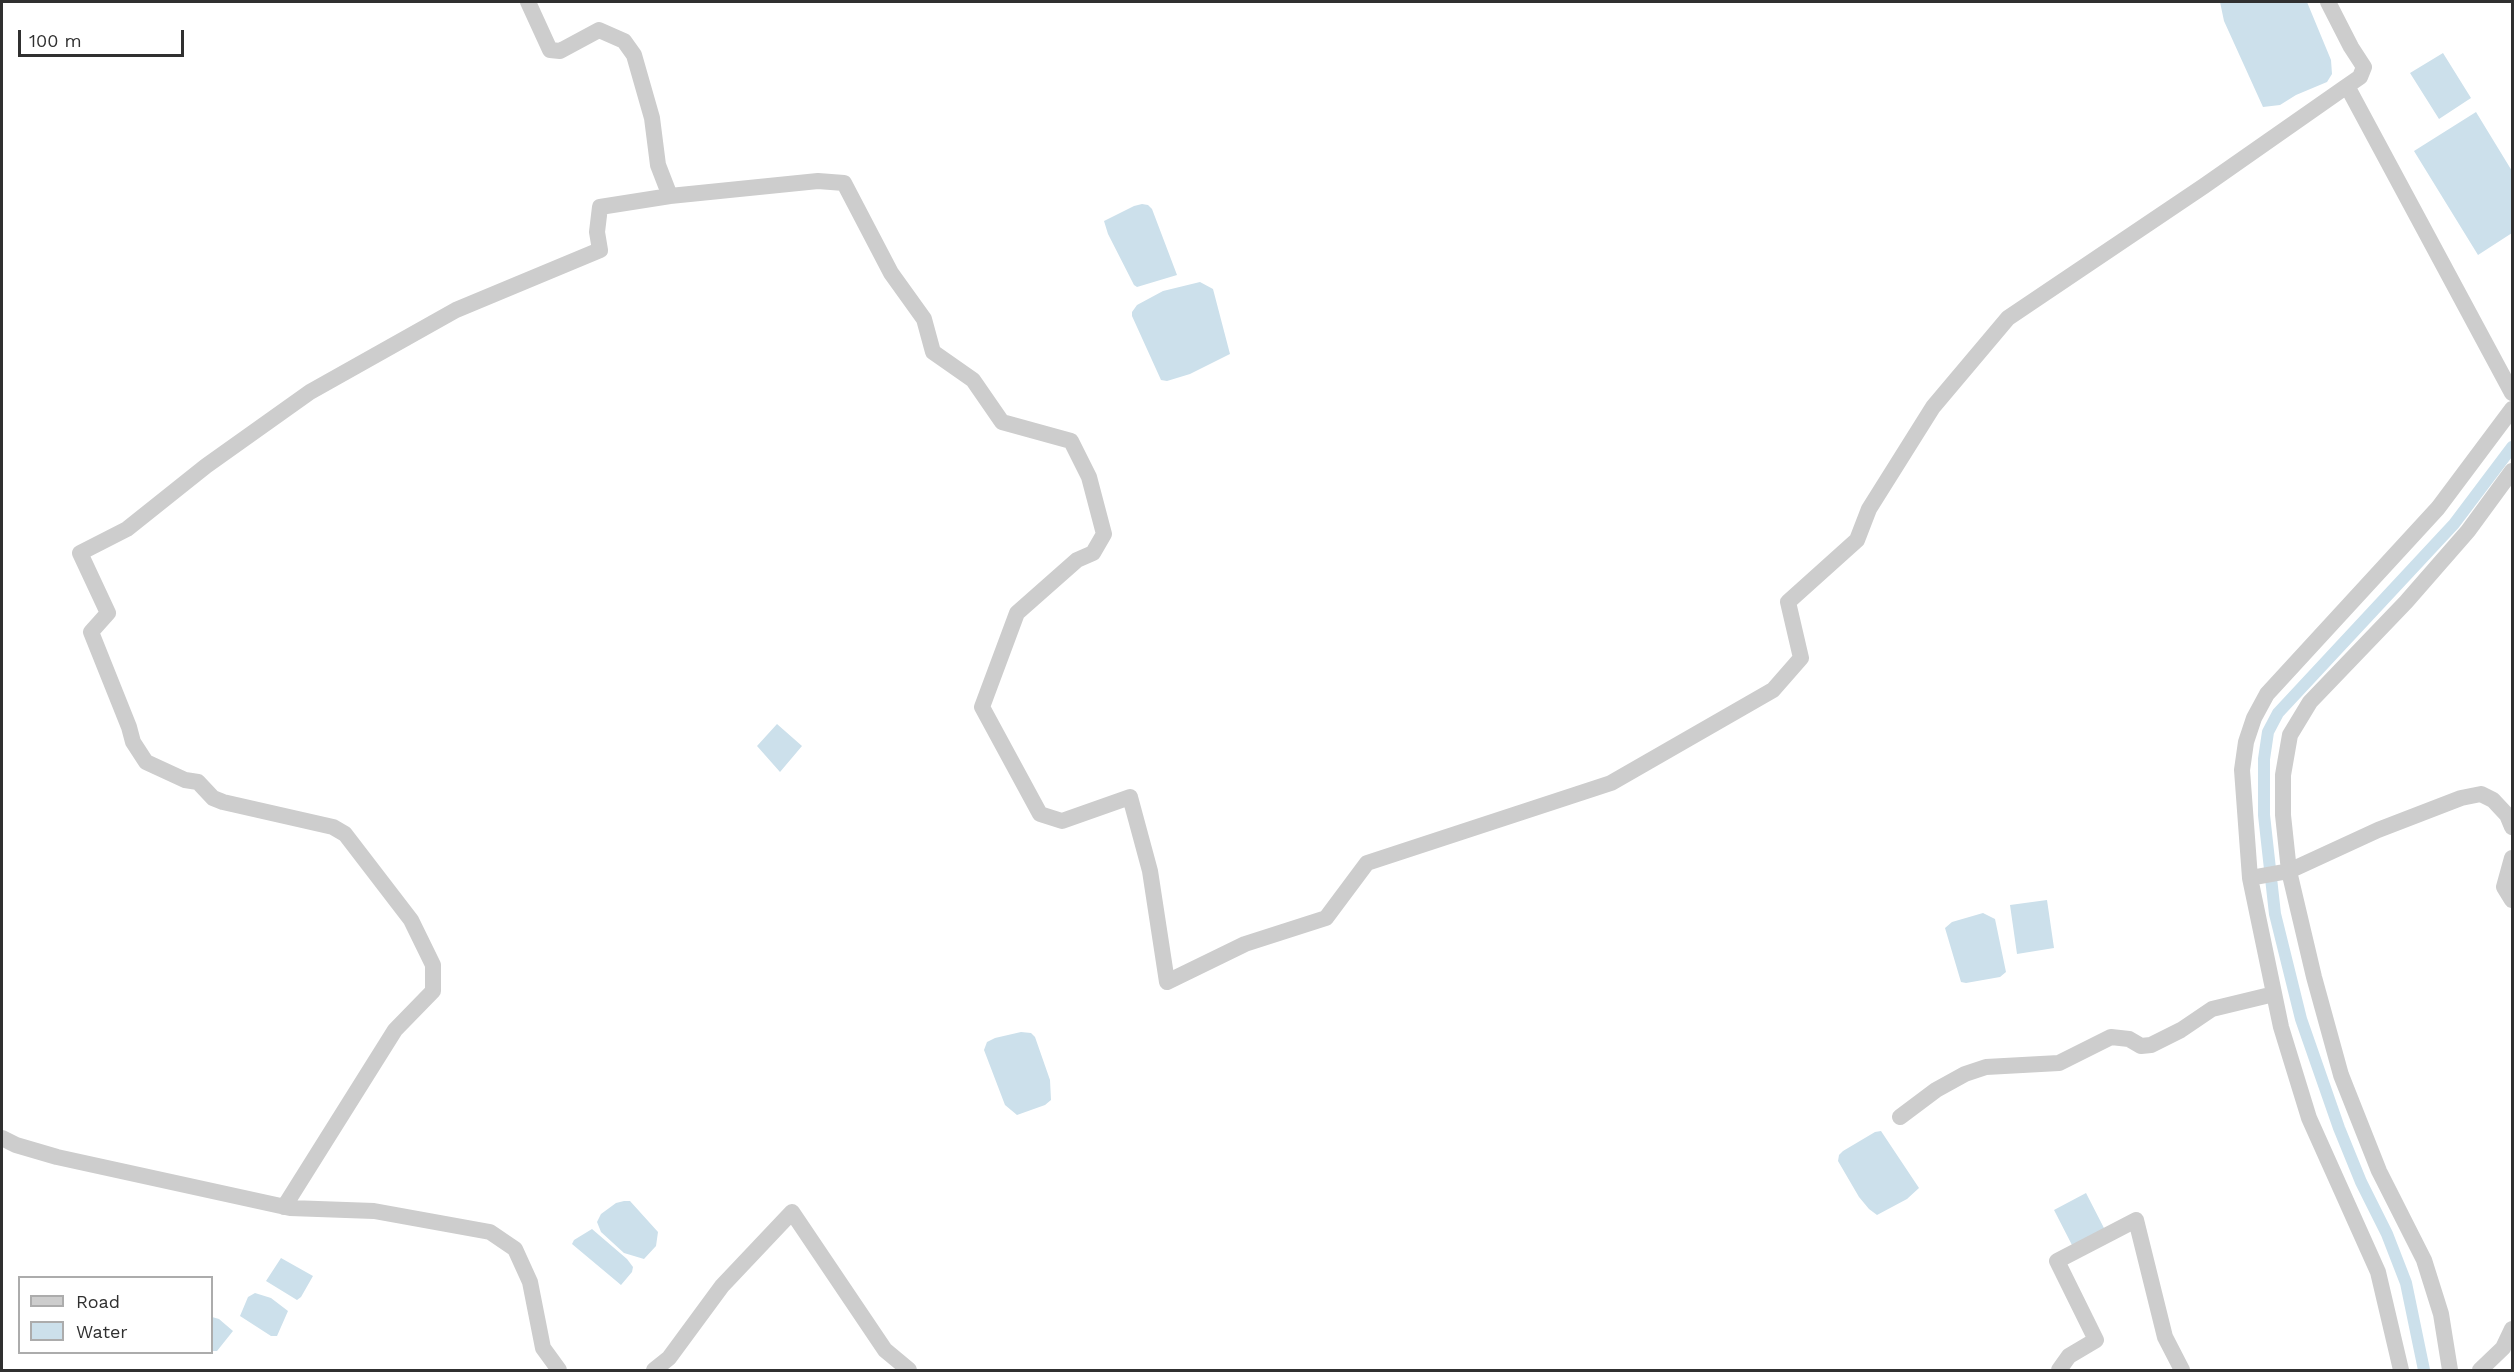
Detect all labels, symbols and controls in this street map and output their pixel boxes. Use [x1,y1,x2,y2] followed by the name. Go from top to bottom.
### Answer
[21,18,188,56] scale bar
[29,30,82,51] text: 100 m
[18,1276,213,1354] legend
[76,1291,120,1312] text: Road
[76,1321,128,1342] text: Water

